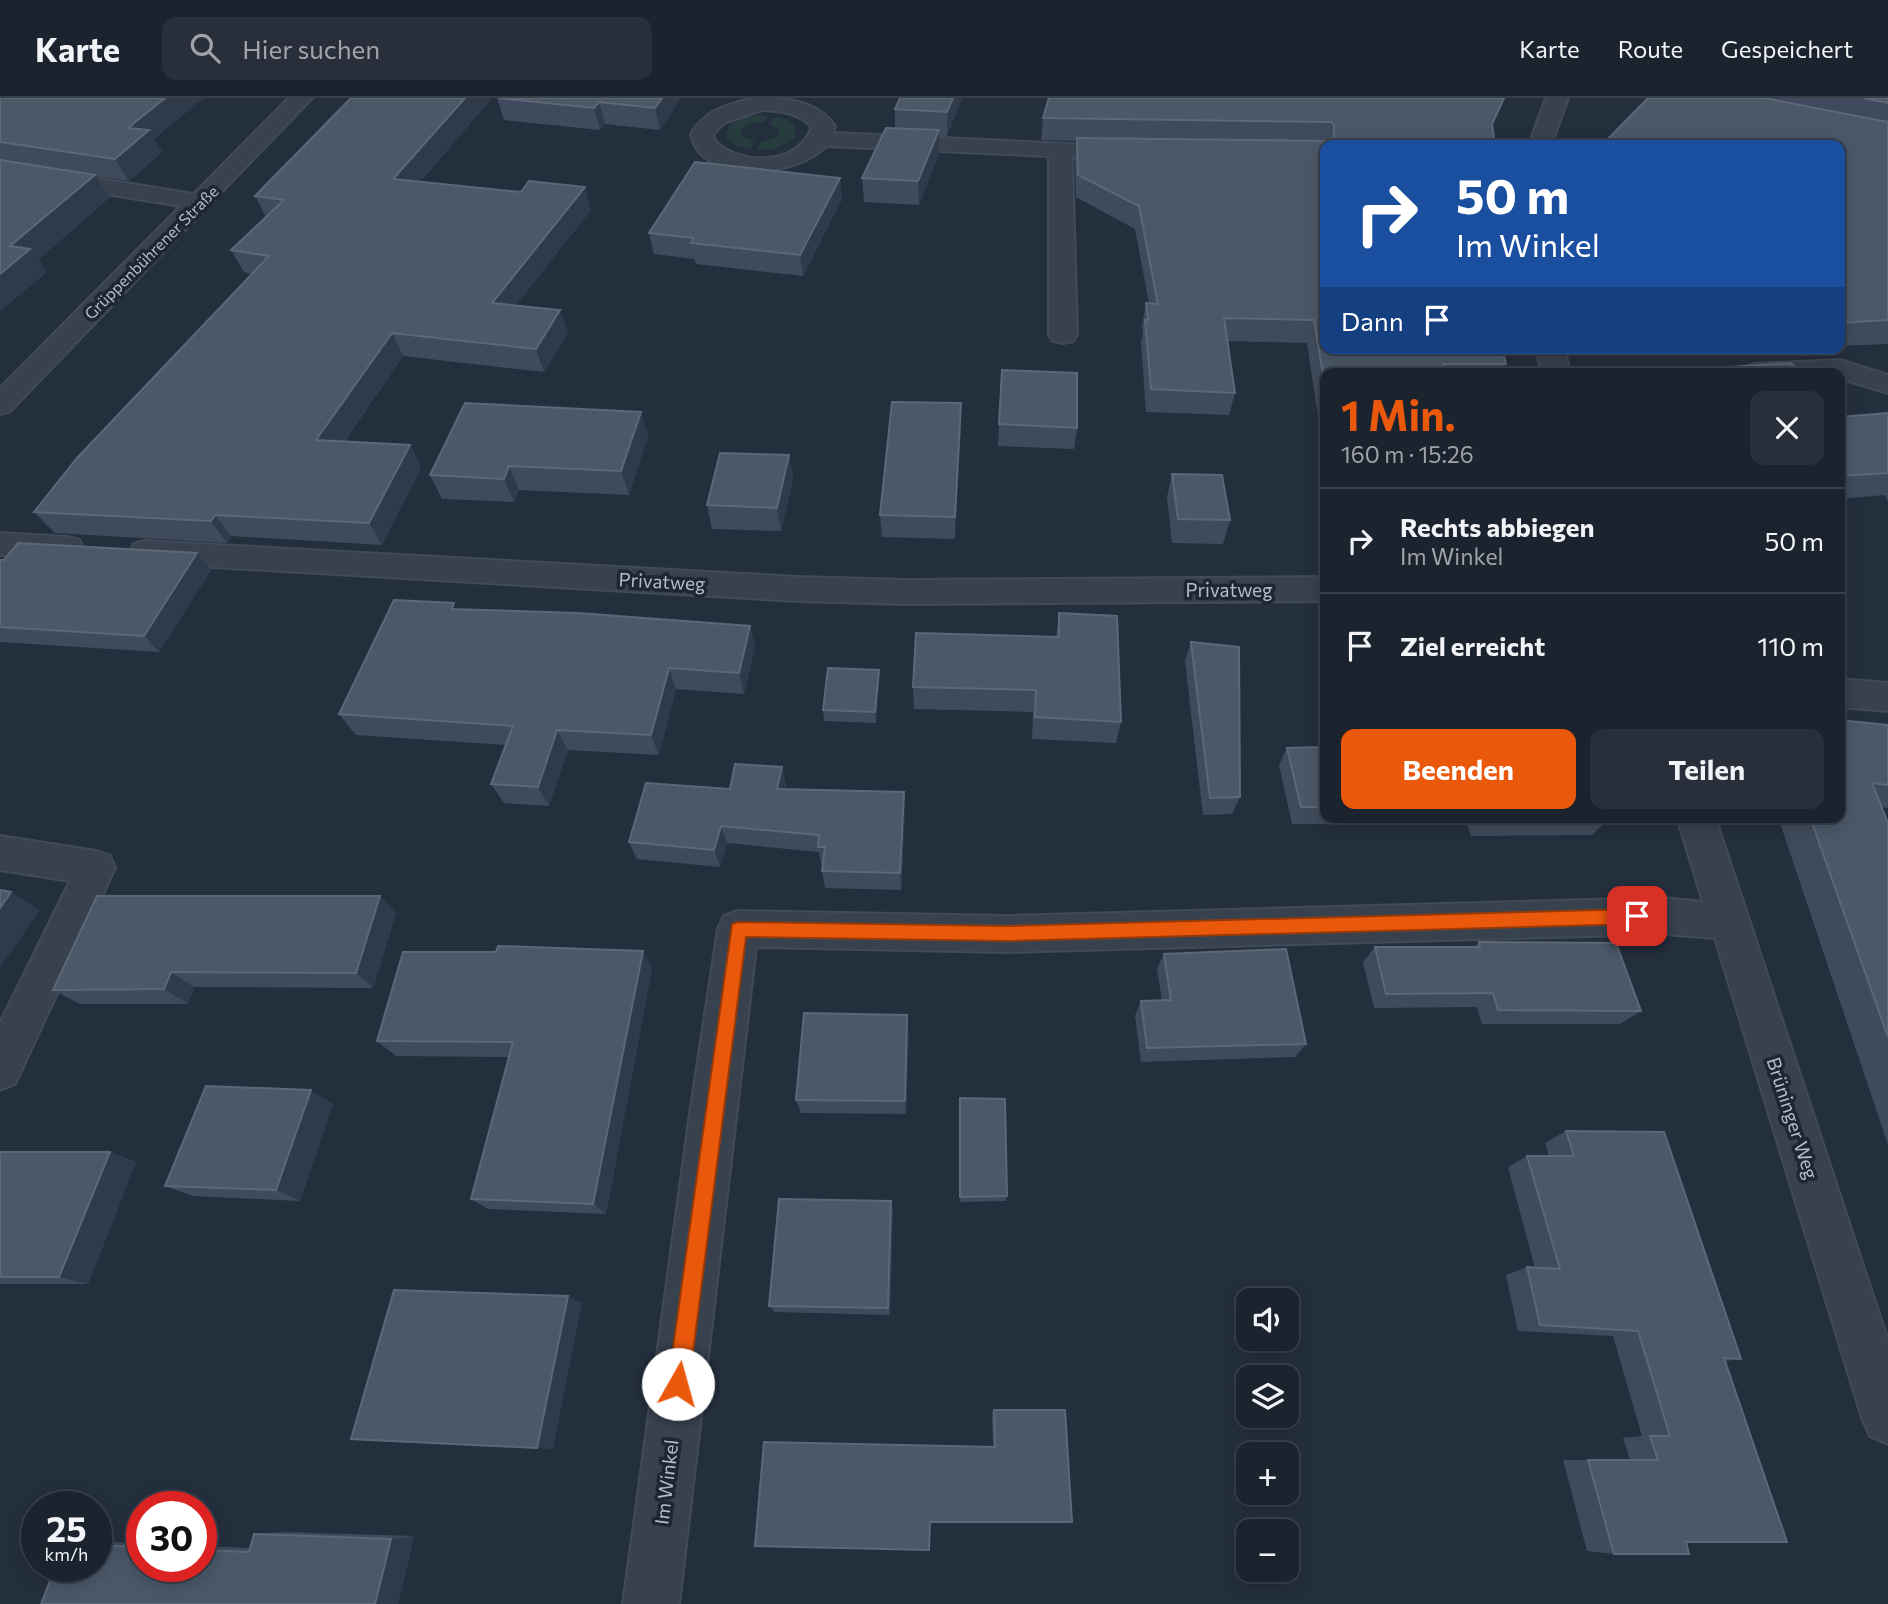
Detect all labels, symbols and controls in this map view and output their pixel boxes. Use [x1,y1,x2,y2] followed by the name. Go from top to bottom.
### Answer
[162,17,652,80] search box
[35,28,120,69] text: Karte
[186,29,224,67] icon: search
[242,33,380,64] text: Hier suchen
[1519,34,1580,63] text: Karte
[1618,34,1683,63] text: Route
[1721,34,1853,63] text: Gespeichert
[1456,164,1569,224] text: 50 m
[1341,168,1432,259] icon: right
[80,181,222,323] street label: Grüppenbührener Straße
[1456,224,1600,264] text: Im Winkel
[1418,301,1456,339] icon: arrive
[1341,305,1404,336] text: Dann
[1341,388,1456,440] text: 1 Min.
[1750,391,1824,465] button: close
[1341,440,1474,468] text: 160 m · 15:26
[1400,511,1595,542] text: Rechts abbiegen
[1341,522,1379,560] icon: right
[1764,525,1824,556] text: 50 m
[1400,542,1503,570] text: Im Winkel
[618,567,706,595] street label: Privatweg
[1186,578,1272,601] street label: Privatweg
[1341,627,1379,665] icon: arrive
[1400,630,1545,661] text: Ziel erreicht
[1757,630,1824,661] text: 110 m
[1341,729,1576,809] button: Beenden
[1590,729,1824,809] button: Teilen
[1607,886,1667,946] pin
[1618,897,1656,935] icon: arrive
[1762,1054,1824,1182] street label: Brüninger Weg
[1236,1288,1299,1582] map controls
[1236,1288,1299,1351] button: sound
[641,1347,715,1421] position arrow
[1236,1365,1299,1428] button: layers
[649,1438,683,1526] street label: Im Winkel
[1236,1442,1299,1505] button: +
[126,1491,217,1582] speed limit sign: 30
[46,1506,87,1549] text: 25
[1236,1519,1299,1582] button: −
[45,1543,88,1565] text: km/h

